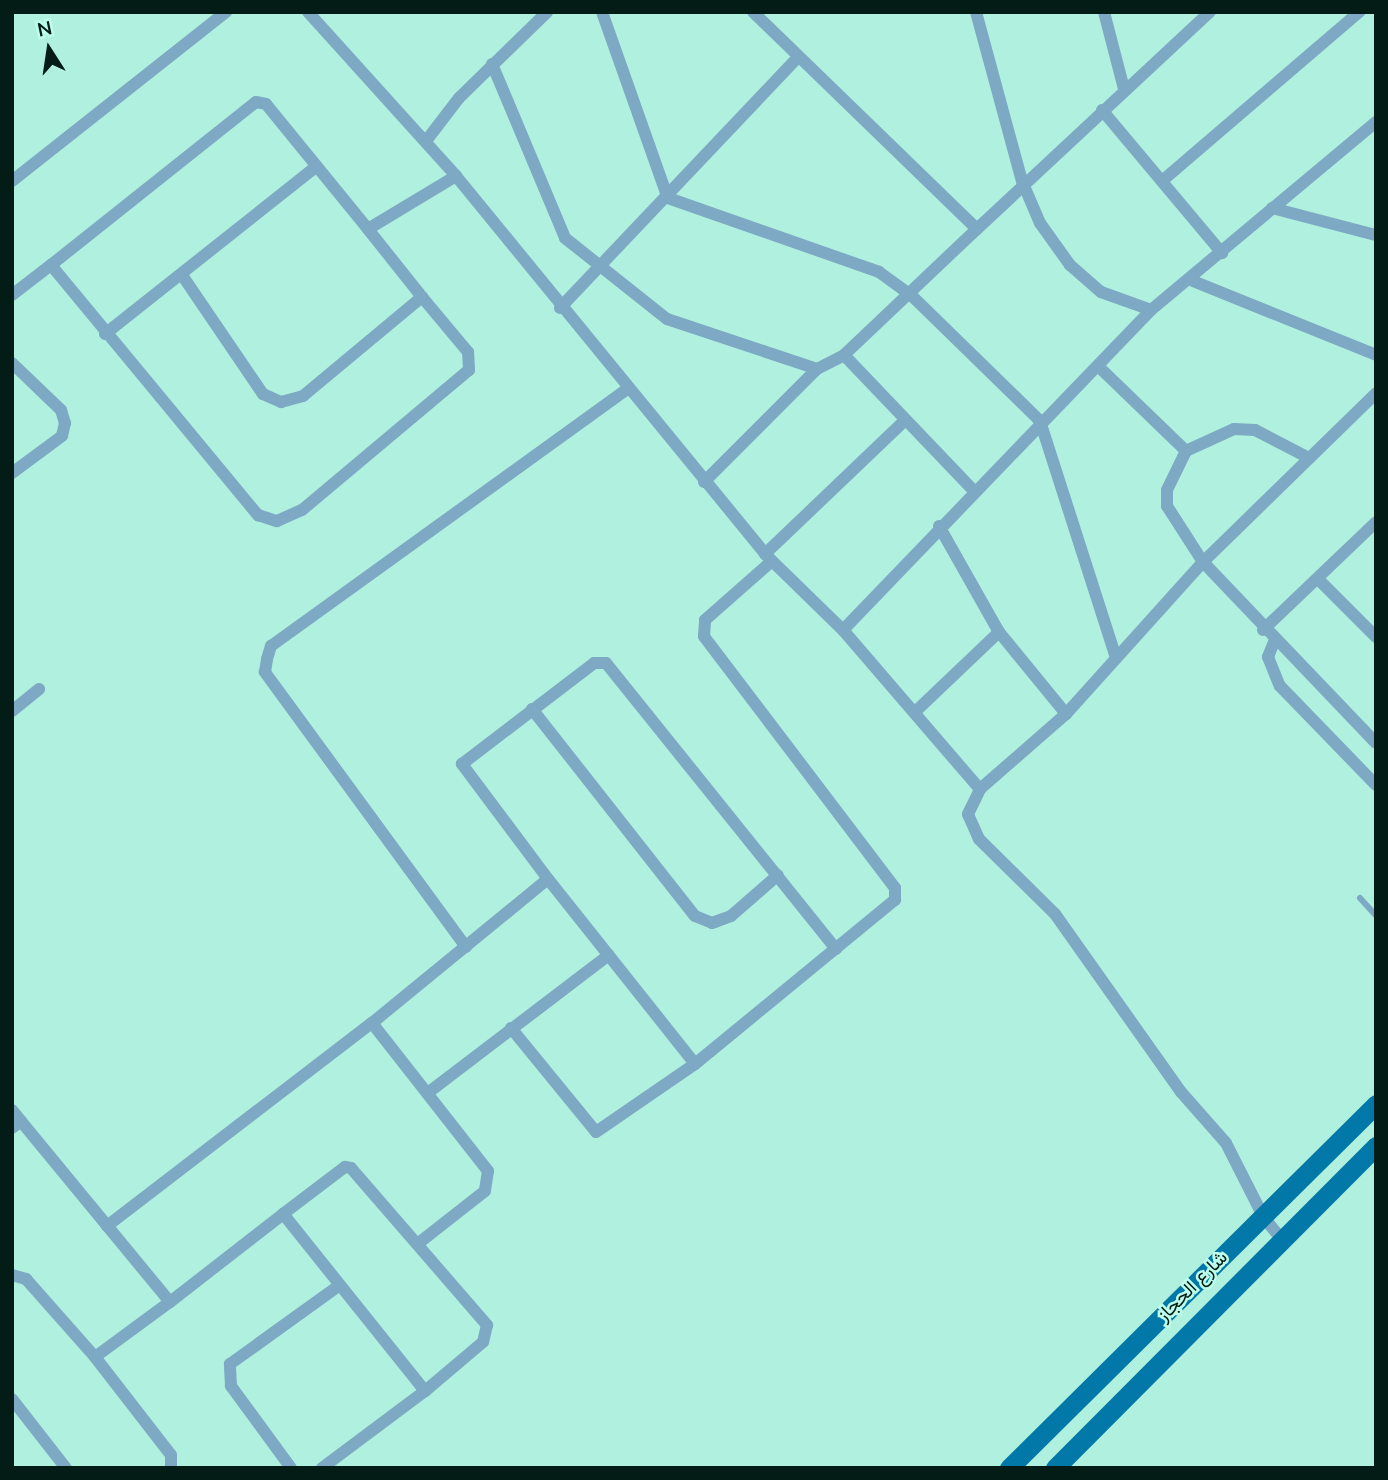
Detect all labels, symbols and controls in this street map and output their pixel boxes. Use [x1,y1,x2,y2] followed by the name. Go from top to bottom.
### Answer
[14,14,84,84] north arrow
[35,15,54,42] text: N
[1152,1246,1232,1326] street label: شارع الحجاز

